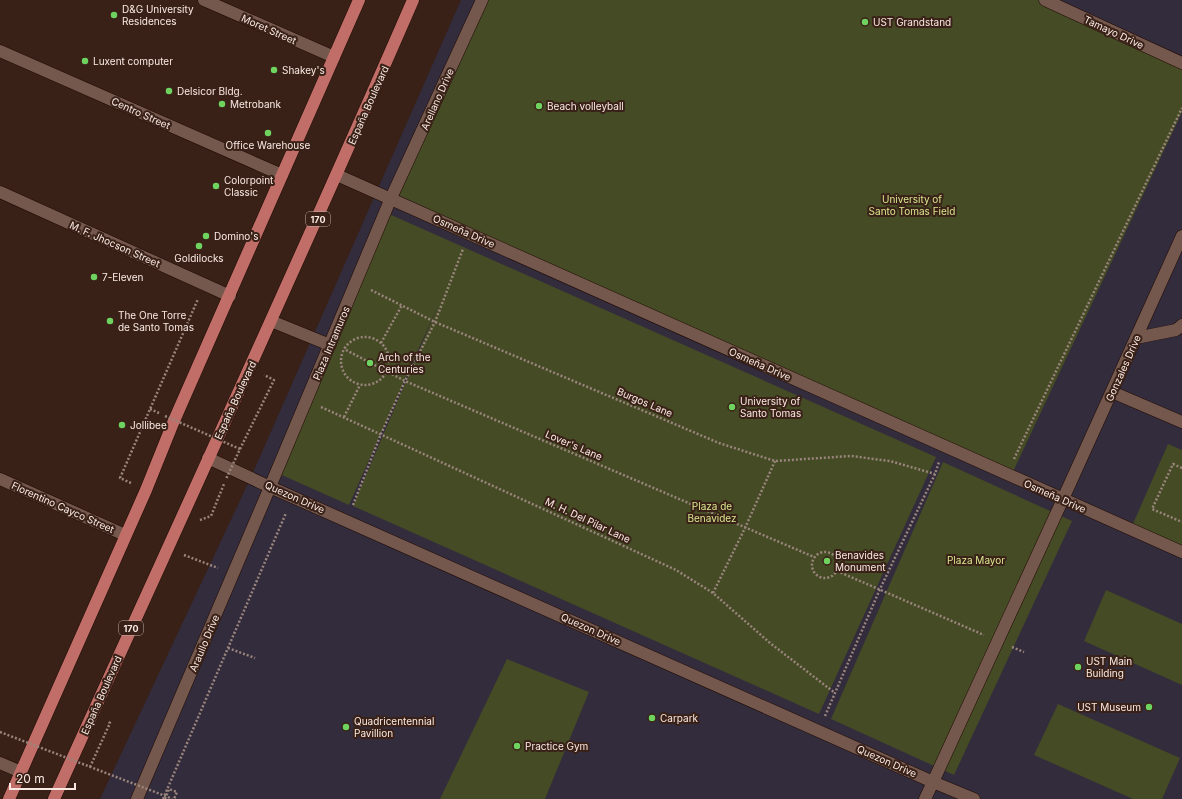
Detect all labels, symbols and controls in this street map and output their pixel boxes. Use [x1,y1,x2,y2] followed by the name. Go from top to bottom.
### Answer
[122,3,194,27] place label: D&G University Residences
[109,10,119,20] marker: D&G University Residences
[240,12,299,47] street label: Moret Street
[1082,13,1146,51] street label: Tamayo Drive
[873,16,951,28] place label: UST Grandstand
[860,17,870,27] marker: UST Grandstand
[93,55,173,67] place label: Luxent computer
[80,56,90,66] marker: Luxent computer
[282,64,325,76] place label: Shakey's
[345,64,391,146] street label: España Boulevard
[269,65,279,75] marker: Shakey's
[418,66,456,132] street label: Arellano Drive
[177,85,243,97] place label: Delsicor Bldg.
[164,86,174,96] marker: Delsicor Bldg.
[110,95,173,132] street label: Centro Street
[230,98,281,110] place label: Metrobank
[217,99,227,109] marker: Metrobank
[547,100,624,112] place label: Beach volleyball
[534,101,544,111] marker: Beach volleyball
[263,128,273,138] marker: Office Warehouse
[226,139,311,151] place label: Office Warehouse
[224,174,274,198] place label: Colorpoint Classic
[211,181,221,191] marker: Colorpoint Classic
[869,193,955,217] park label: University of Santo Tomas Field
[306,212,330,226] road number: 170
[431,212,497,250] street label: Osmeña Drive
[68,219,163,270] street label: M. F. Jhocson Street
[214,230,258,242] place label: Domino's
[201,231,211,241] marker: Domino's
[194,241,204,251] marker: Goldilocks
[174,252,224,264] place label: Goldilocks
[102,271,144,283] place label: 7-Eleven
[89,272,99,282] marker: 7-Eleven
[310,304,352,382] street label: Plaza Intramuros
[118,309,194,333] place label: The One Torre de Santo Tomas
[105,316,115,326] marker: The One Torre de Santo Tomas
[1103,333,1143,403] street label: Gonzales Drive
[727,345,793,383] street label: Osmeña Drive
[378,351,431,375] place label: Arch of the Centuries
[365,358,375,368] marker: Arch of the Centuries
[212,359,258,441] street label: España Boulevard
[615,385,675,419] street label: Burgos Lane
[740,395,801,419] place label: University of Santo Tomas
[727,402,737,412] marker: University of Santo Tomas
[130,419,167,431] place label: Jollibee
[117,420,127,430] marker: Jollibee
[544,428,604,462] street label: Lover's Lane
[1022,477,1088,515] street label: Osmeña Drive
[263,478,327,516] street label: Quezon Drive
[10,479,117,535] street label: Florentino Cayco Street
[544,495,633,545] street label: M. H. Del Pilar Lane
[687,500,737,524] park label: Plaza de Benavidez
[835,549,886,573] place label: Benavides Monument
[947,554,1005,566] park label: Plaza Mayor
[822,556,832,566] marker: Benavides Monument
[559,610,623,648] street label: Quezon Drive
[187,613,221,673] street label: Araullo Drive
[119,621,143,635] road number: 170
[78,654,124,736] street label: España Boulevard
[1086,655,1132,679] place label: UST Main Building
[1073,662,1083,672] marker: UST Main Building
[1077,701,1141,713] place label: UST Museum
[1144,702,1154,712] marker: UST Museum
[660,712,699,724] place label: Carpark
[647,713,657,723] marker: Carpark
[354,715,434,739] place label: Quadricentennial Pavillion
[341,722,351,732] marker: Quadricentennial Pavillion
[525,740,588,752] place label: Practice Gym
[512,741,522,751] marker: Practice Gym
[855,742,919,780] street label: Quezon Drive
[10,765,75,791] scale bar
[16,771,45,786] text: 20 m

